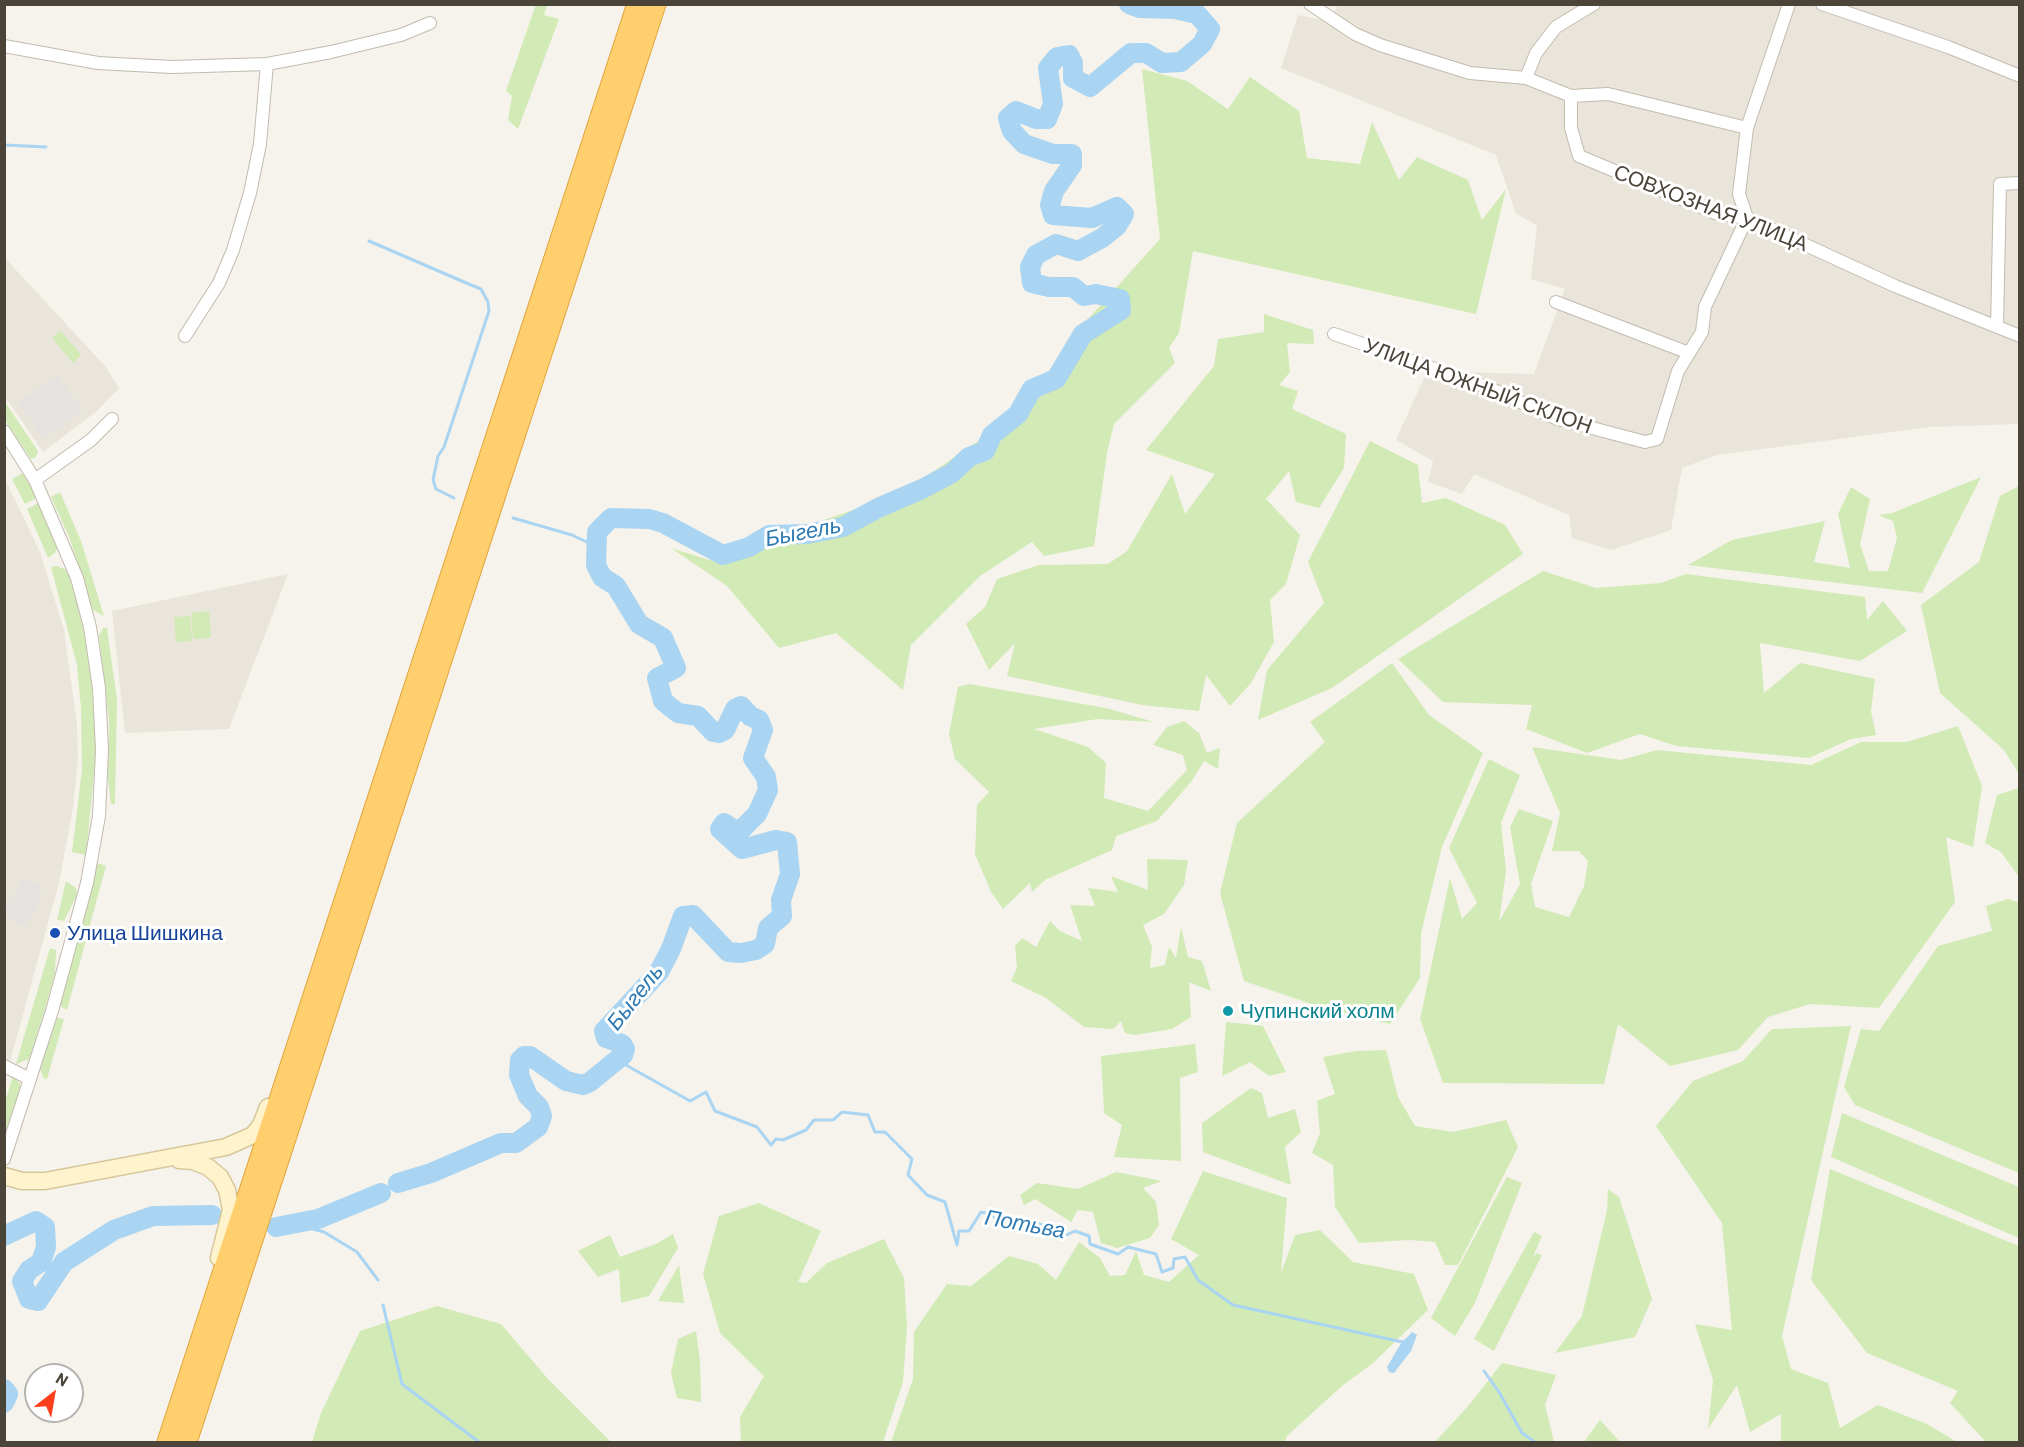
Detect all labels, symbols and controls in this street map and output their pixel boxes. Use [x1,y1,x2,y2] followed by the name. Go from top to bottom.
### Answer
[1610,159,1812,257] street label: СОВХОЗНАЯ УЛИЦА
[1360,333,1596,439] street label: УЛИЦА ЮЖНЫЙ СКЛОН
[763,512,843,552] water label: Быгель
[67,920,223,946] place label: Улица Шишкина
[48,926,62,940] marker: Улица Шишкина
[601,959,669,1035] water label: Быгель
[1240,998,1395,1024] place label: Чупинский холм
[1221,1004,1235,1018] marker: Чупинский холм
[983,1204,1067,1244] water label: Потьва
[24,1363,84,1423] north arrow
[53,1368,72,1390] text: N

